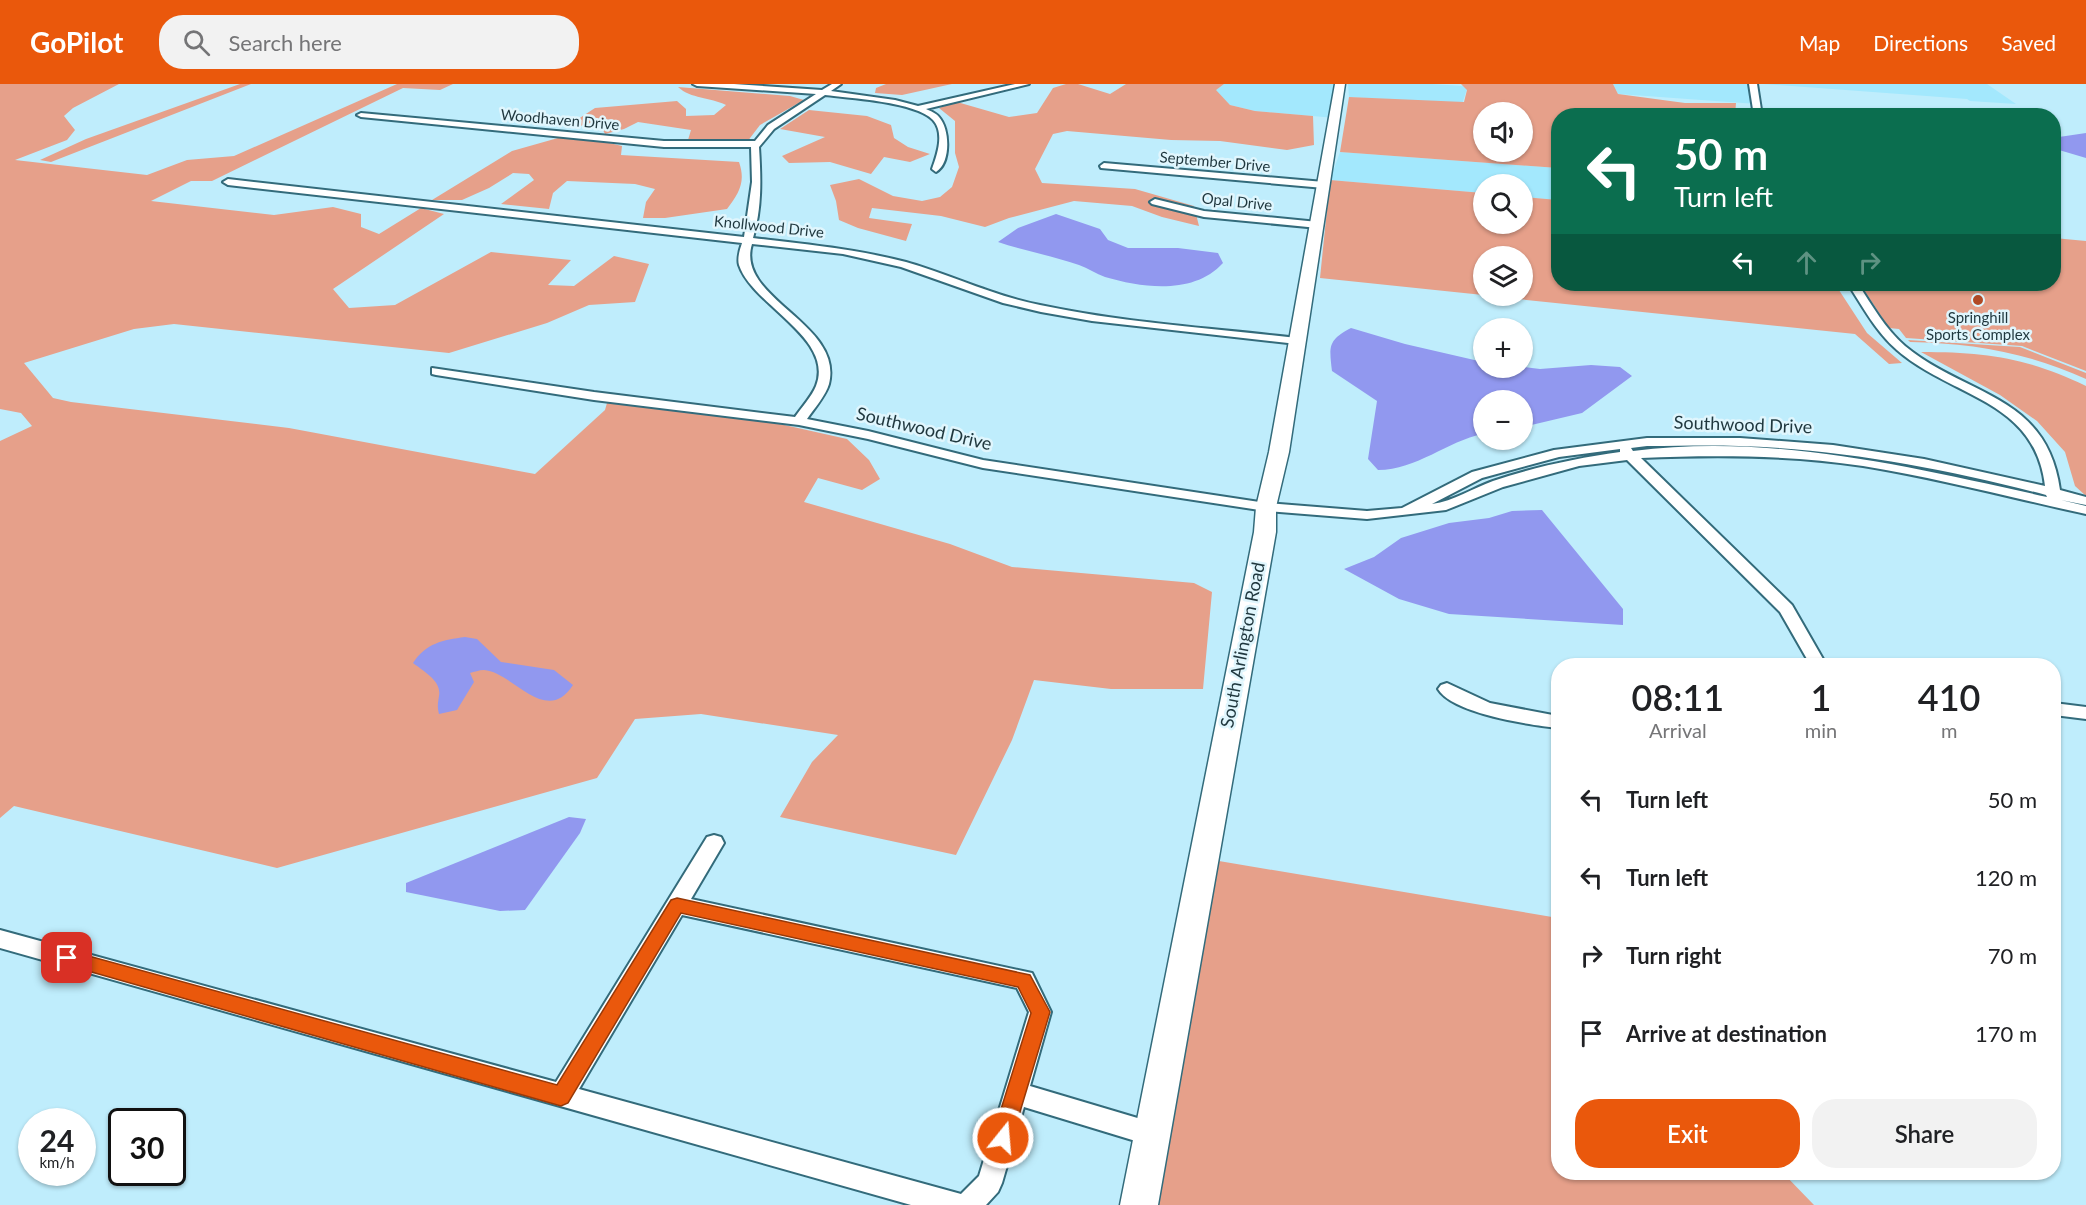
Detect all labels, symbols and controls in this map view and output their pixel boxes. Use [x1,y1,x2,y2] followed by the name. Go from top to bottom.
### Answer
[159,15,579,69] search box
[30,25,123,59] text: GoPilot
[180,26,213,59] icon: search
[228,29,342,56] text: Search here
[1799,30,1840,55] text: Map
[1873,30,1968,55] text: Directions
[2001,30,2056,55] text: Saved
[1473,102,1533,450] map controls
[1473,102,1533,162] button: sound
[500,105,620,133] street label: Woodhaven Drive
[1674,129,1768,179] text: 50 m
[1575,132,1653,210] icon: left
[1159,147,1271,175] street label: September Drive
[1473,174,1533,234] button: search
[1674,180,1773,213] text: Turn left
[1201,188,1273,214] street label: Opal Drive
[713,211,825,241] street label: Knollwood Drive
[1473,246,1533,306] button: layers
[1727,246,1760,279] icon: left
[1790,246,1823,279] icon: ahead
[1853,246,1886,279] icon: right
[1971,293,1985,307] marker: Springhill Sports Complex
[1926,308,2031,343] place label: Springhill Sports Complex
[1473,318,1533,378] button: +
[1473,390,1533,450] button: −
[854,402,994,454] street label: Southwood Drive
[1673,411,1813,437] street label: Southwood Drive
[1215,560,1269,730] street label: South Arlington Road
[1632,675,1724,719] text: 08:11
[1811,675,1831,719] text: 1
[1918,675,1980,719] text: 410
[1649,718,1707,742] text: Arrival
[1805,718,1837,742] text: min
[1941,718,1957,742] text: m
[1575,783,1608,816] icon: left
[1626,786,1708,813] text: Turn left
[1988,786,2037,813] text: 50 m
[1575,861,1608,894] icon: left
[1626,864,1708,891] text: Turn left
[1975,864,2037,891] text: 120 m
[41,932,92,983] pin
[1575,939,1608,972] icon: right
[50,941,83,974] icon: arrive
[1626,942,1721,969] text: Turn right
[1988,942,2037,969] text: 70 m
[1575,1017,1608,1050] icon: arrive
[1626,1020,1827,1047] text: Arrive at destination
[1975,1020,2037,1047] text: 170 m
[1575,1099,1800,1168] button: Exit
[1812,1099,2037,1168] button: Share
[971,1106,1035,1170] position arrow
[108,1108,186,1186] speed limit sign: 30
[40,1122,74,1158] text: 24
[39,1153,75,1171] text: km/h

